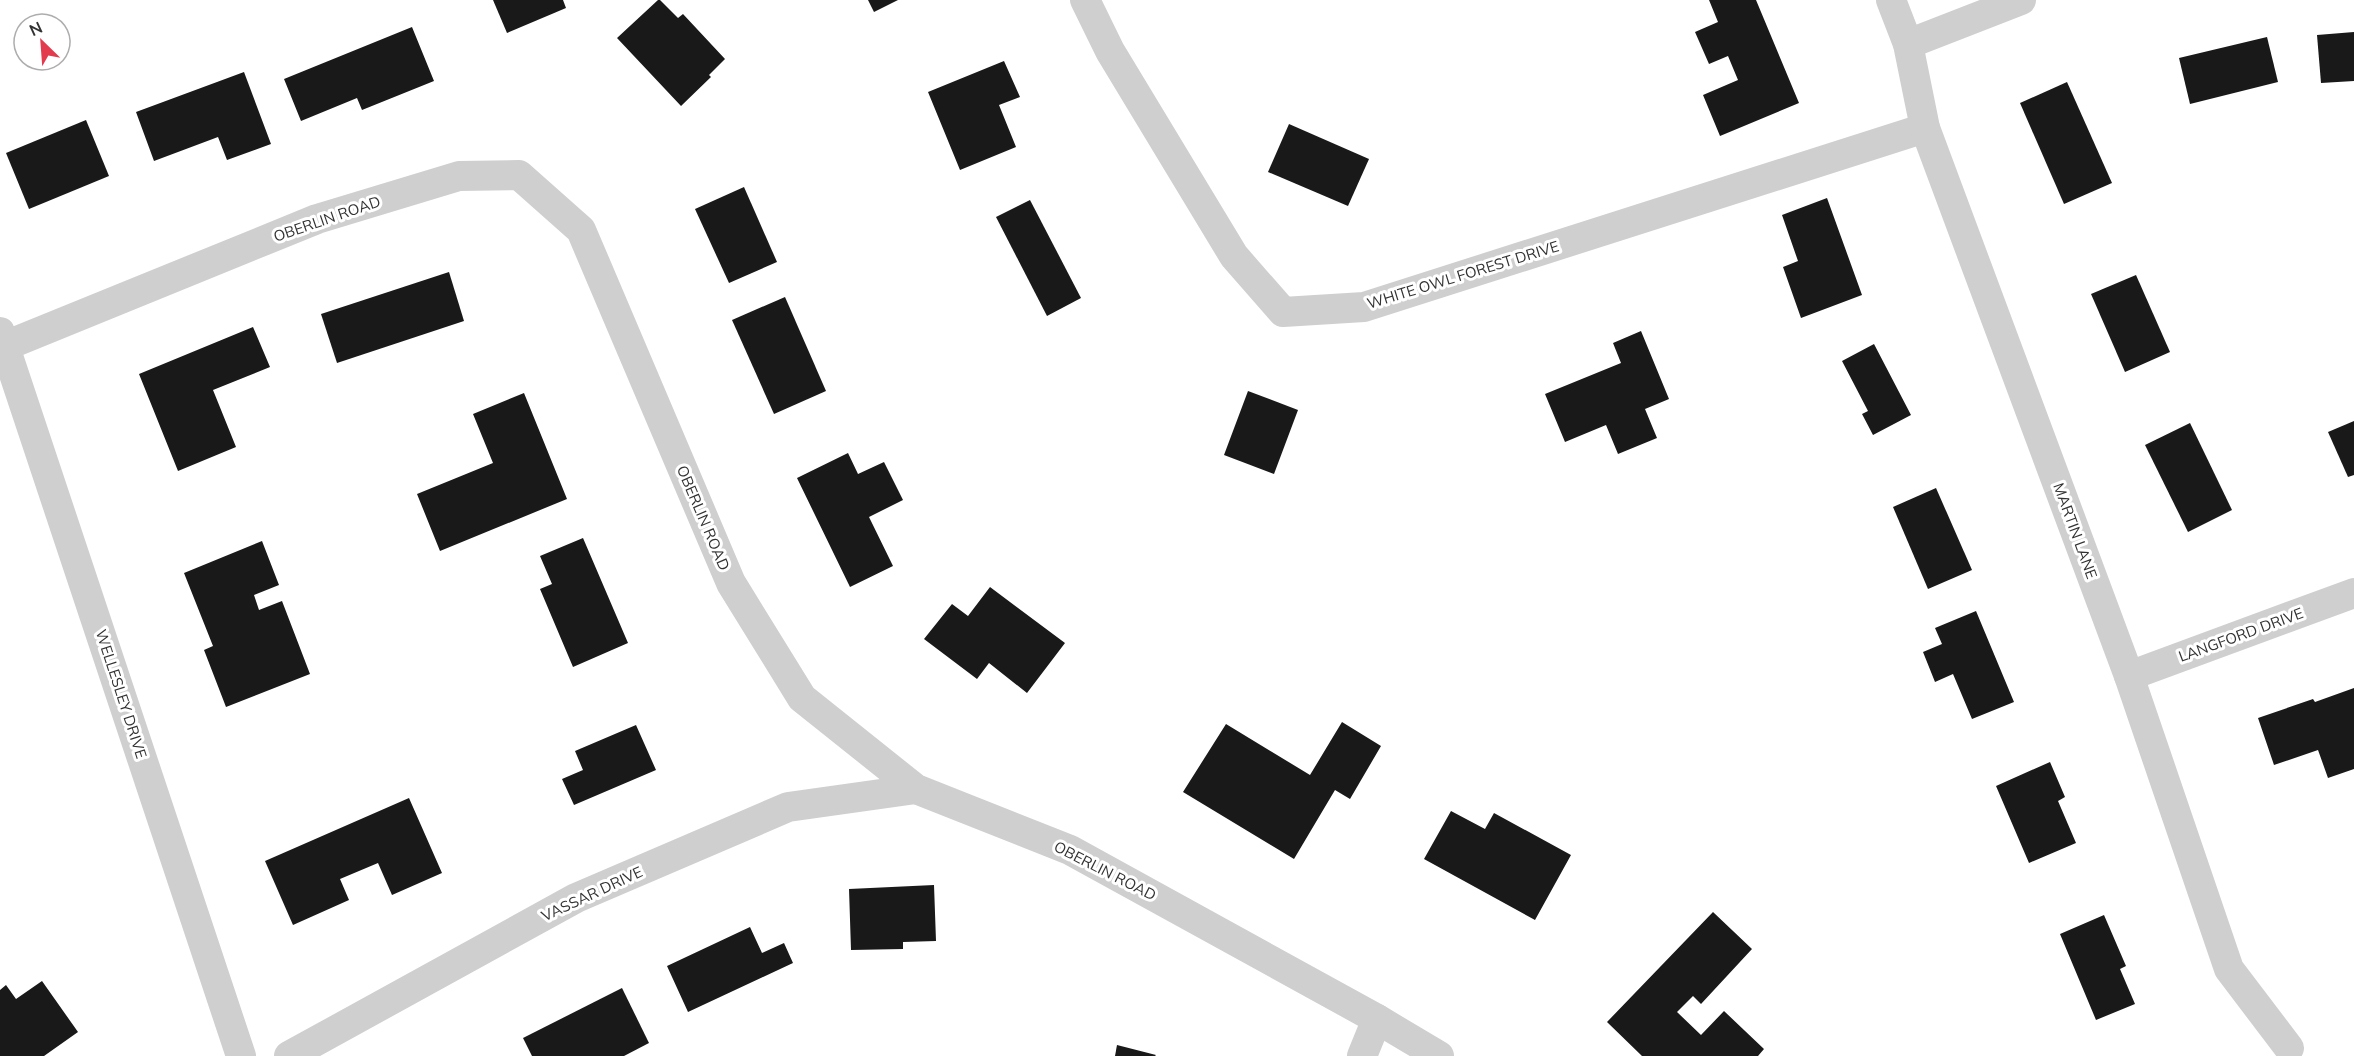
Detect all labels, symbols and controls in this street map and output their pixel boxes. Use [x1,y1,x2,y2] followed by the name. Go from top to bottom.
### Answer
[12,12,72,72] north arrow
[26,17,45,40] text: N
[271,191,383,246] street label: OBERLIN ROAD
[1365,236,1561,313] street label: WHITE OWL FOREST DRIVE
[673,463,734,573] street label: OBERLIN ROAD
[2049,480,2102,582] street label: MARTIN LANE
[2176,603,2306,666] street label: LANGFORD DRIVE
[92,627,151,761] street label: WELLESLEY DRIVE
[1051,837,1159,904] street label: OBERLIN ROAD
[538,862,646,925] street label: VASSAR DRIVE

